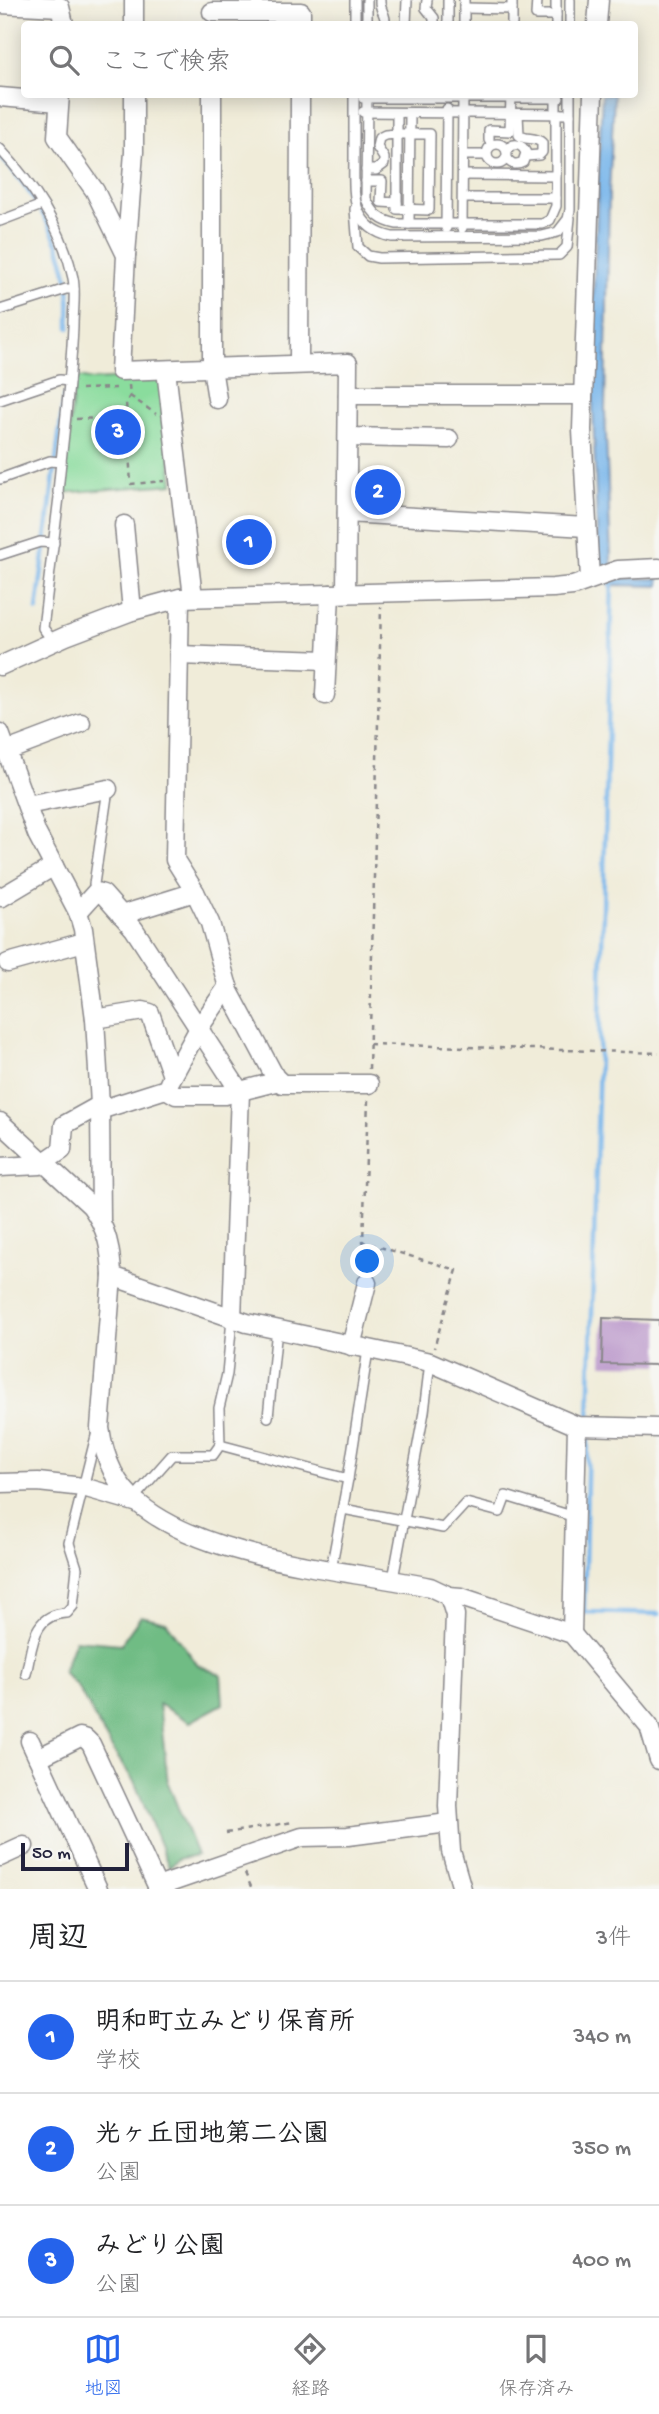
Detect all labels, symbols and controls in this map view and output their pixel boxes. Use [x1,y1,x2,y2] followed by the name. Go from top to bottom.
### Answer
[21,21,638,98] search box
[45,41,83,79] icon: search
[101,49,231,80] text: ここで検索
[95,406,141,458] pin: 3
[355,466,401,518] pin: 2
[226,516,272,568] pin: 1
[350,1244,384,1278] your location
[21,1840,130,1872] scale bar
[32,1843,71,1866] text: 50 m
[28,1923,88,1958] text: 周辺
[596,1926,631,1953] text: 3件
[95,2009,355,2040] text: 明和町立みどり保育所
[46,2024,56,2051] text: 1
[573,2024,631,2051] text: 340 m
[95,2049,141,2076] text: 学校
[95,2121,329,2152] text: 光ヶ丘団地第二公園
[45,2136,57,2163] text: 2
[572,2136,631,2163] text: 350 m
[95,2161,141,2188] text: 公園
[95,2233,225,2264] text: みどり公園
[45,2248,57,2275] text: 3
[572,2248,631,2275] text: 400 m
[95,2273,141,2300] text: 公園
[84,2330,123,2402] tab: 地図
[291,2330,330,2402] tab: 経路
[498,2330,575,2402] tab: 保存済み

